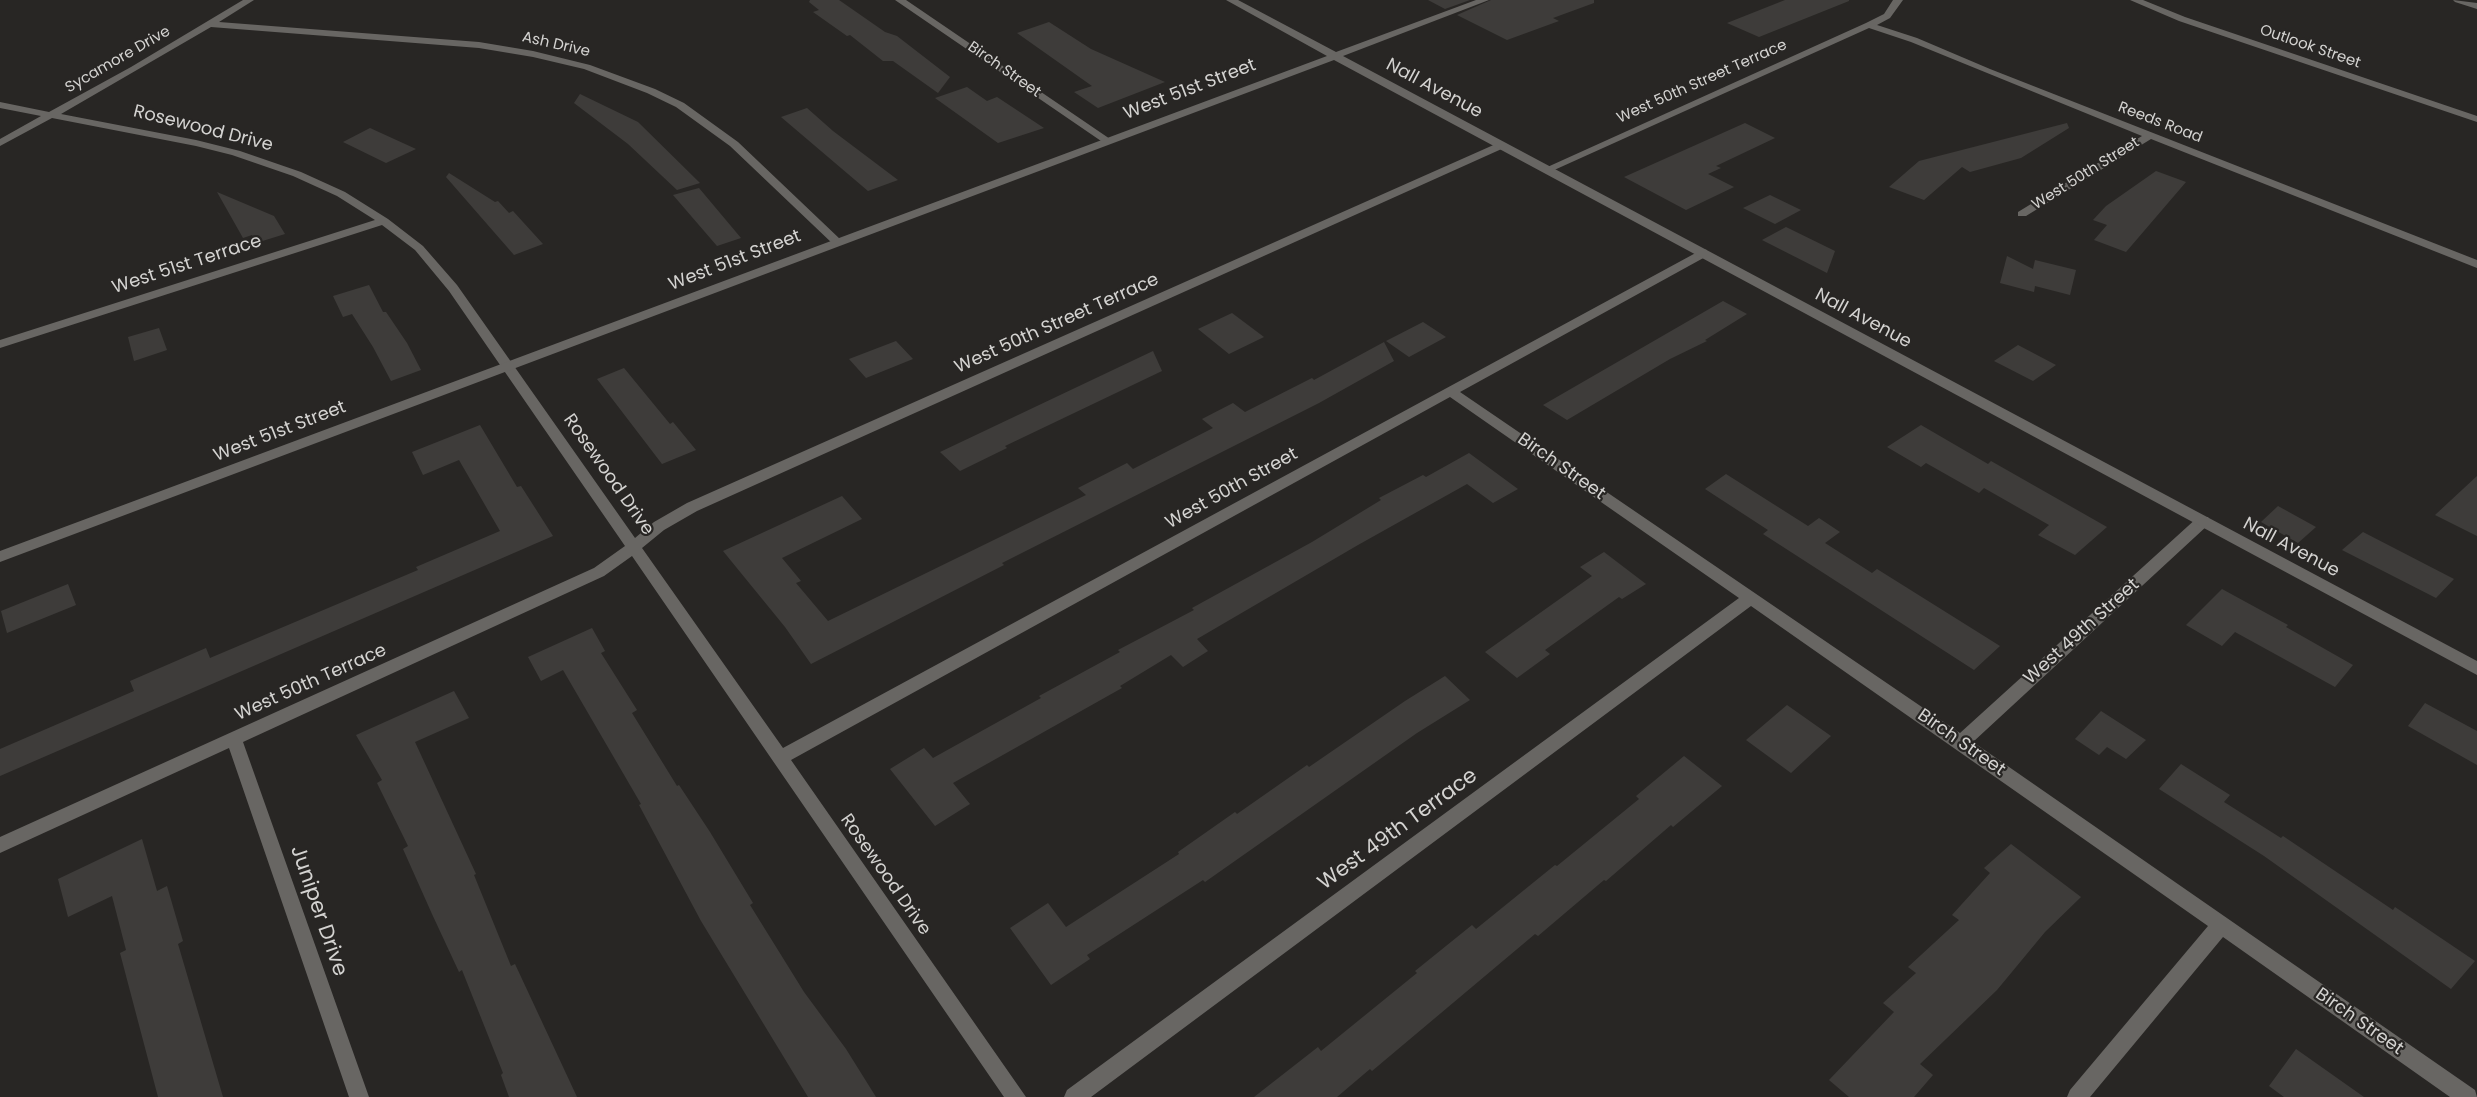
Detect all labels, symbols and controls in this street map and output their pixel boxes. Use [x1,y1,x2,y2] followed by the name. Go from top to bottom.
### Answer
[2257,21,2363,73] street label: Outlook Street
[62,23,174,97] street label: Sycamore Drive
[520,28,592,62] street label: Ash Drive
[1614,36,1790,128] street label: West 50th Street Terrace
[964,38,1044,102] street label: Birch Street
[1121,55,1259,125] street label: West 51st Street
[1382,55,1486,123] street label: Nall Avenue
[2115,99,2205,147] street label: Reeds Road
[131,101,275,157] street label: Rosewood Drive
[2029,134,2143,214] street label: West 50th Street
[666,226,804,296] street label: West 51st Street
[110,231,264,299] street label: West 51st Terrace
[952,269,1162,379] street label: West 50th Street Terrace
[1811,285,1915,353] street label: Nall Avenue
[211,397,349,467] street label: West 51st Street
[558,410,658,540] street label: Rosewood Drive
[1513,429,1609,505] street label: Birch Street
[1162,444,1302,534] street label: West 50th Street
[2239,514,2343,582] street label: Nall Avenue
[2020,575,2144,689] street label: West 49th Street
[232,640,390,726] street label: West 50th Terrace
[1913,705,2009,781] street label: Birch Street
[1313,764,1483,896] street label: West 49th Terrace
[835,810,935,940] street label: Rosewood Drive
[284,842,352,980] street label: Juniper Drive
[2311,984,2407,1060] street label: Birch Street

